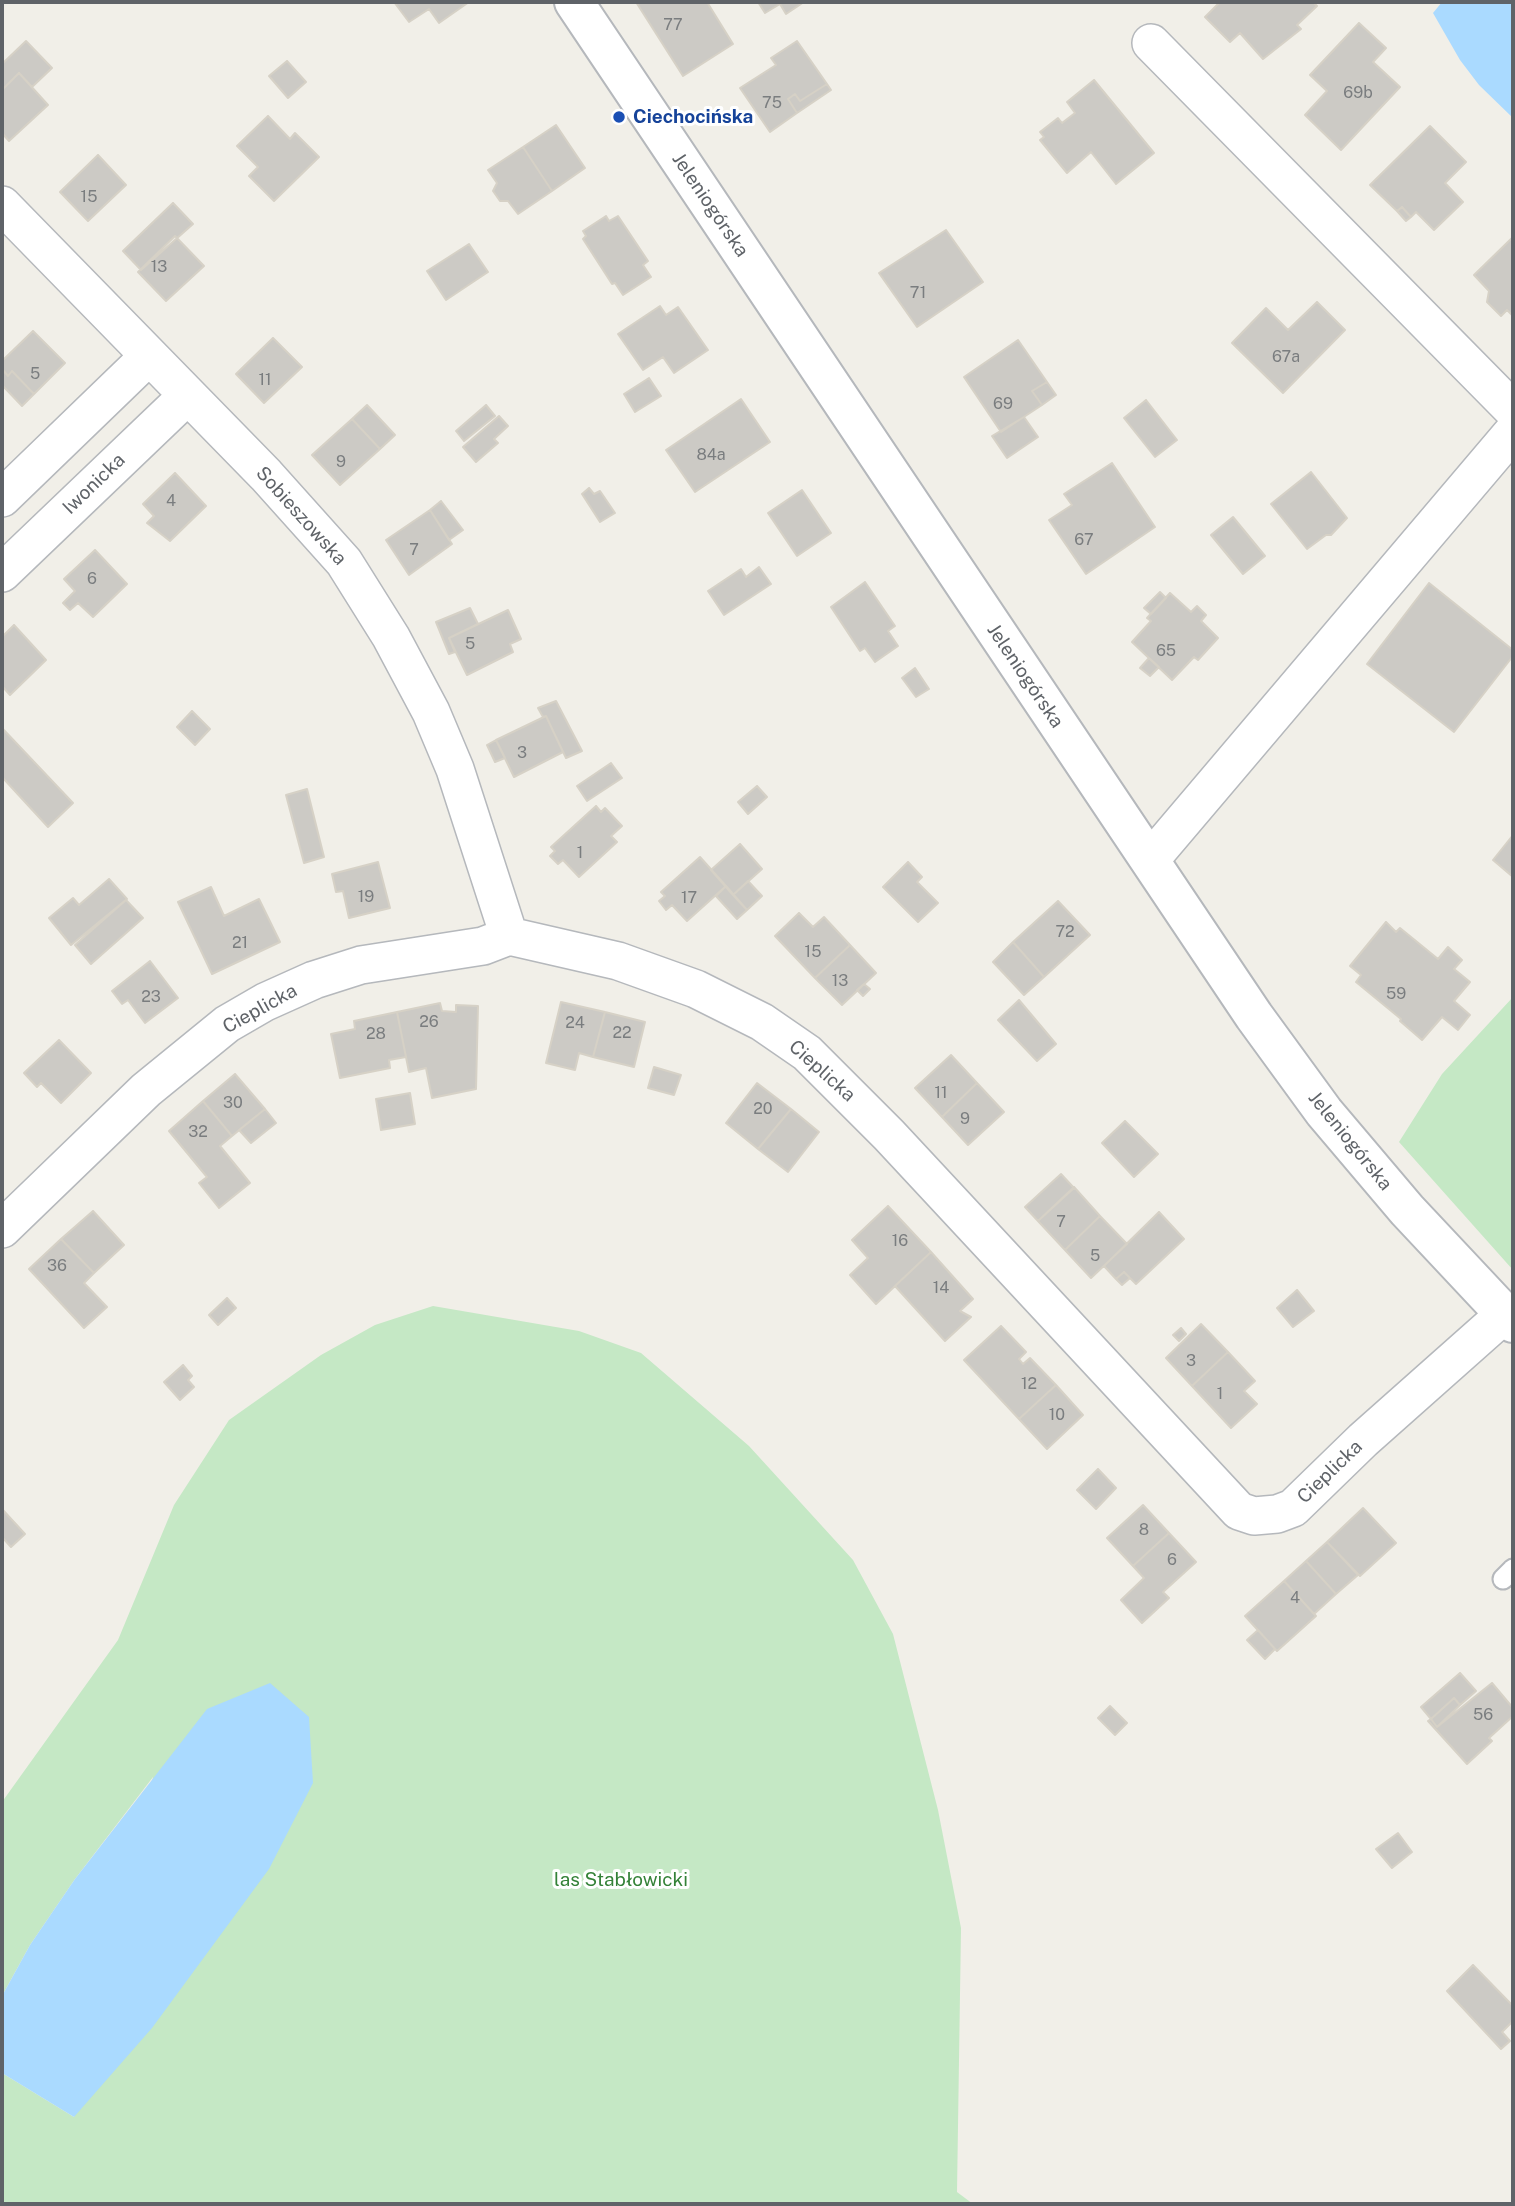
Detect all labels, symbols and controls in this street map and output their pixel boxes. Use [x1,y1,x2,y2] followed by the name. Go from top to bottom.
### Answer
[663,15,683,35] house number: 77
[1343,83,1373,103] house number: 69b
[762,93,782,113] house number: 75
[633,106,753,128] place label: Ciechocińska
[611,109,627,125] marker: Ciechocińska
[667,149,753,261] street label: Jeleniogórska
[81,187,97,207] house number: 15
[151,257,167,277] house number: 13
[910,283,926,303] house number: 71
[1272,347,1300,367] house number: 67a
[30,364,40,384] house number: 5
[258,370,272,390] house number: 11
[993,394,1013,414] house number: 69
[696,445,726,465] house number: 84a
[58,449,130,519] street label: Iwonicka
[336,452,346,472] house number: 9
[251,462,351,570] street label: Sobieszowska
[166,491,176,511] house number: 4
[1074,530,1094,550] house number: 67
[409,540,419,560] house number: 7
[87,569,97,589] house number: 6
[982,620,1068,732] street label: Jeleniogórska
[465,634,475,654] house number: 5
[1156,641,1176,661] house number: 65
[517,743,527,763] house number: 3
[577,843,583,863] house number: 1
[358,887,374,907] house number: 19
[681,888,697,908] house number: 17
[1055,922,1075,942] house number: 72
[232,933,248,953] house number: 21
[805,942,821,962] house number: 15
[832,971,848,991] house number: 13
[219,979,301,1039] street label: Cieplicka
[1386,984,1406,1004] house number: 59
[141,987,161,1007] house number: 23
[419,1012,439,1032] house number: 26
[565,1013,585,1033] house number: 24
[612,1023,632,1043] house number: 22
[366,1024,386,1044] house number: 28
[784,1035,860,1107] street label: Cieplicka
[934,1083,948,1103] house number: 11
[1303,1087,1397,1195] street label: Jeleniogórska
[223,1093,243,1113] house number: 30
[753,1099,773,1119] house number: 20
[960,1109,970,1129] house number: 9
[188,1122,208,1142] house number: 32
[1056,1212,1066,1232] house number: 7
[892,1231,908,1251] house number: 16
[1090,1246,1100,1266] house number: 5
[47,1256,67,1276] house number: 36
[933,1278,949,1298] house number: 14
[1186,1351,1196,1371] house number: 3
[1021,1374,1037,1394] house number: 12
[1217,1384,1223,1404] house number: 1
[1049,1405,1065,1425] house number: 10
[1293,1436,1367,1508] street label: Cieplicka
[1139,1520,1149,1540] house number: 8
[1167,1550,1177,1570] house number: 6
[1290,1588,1300,1608] house number: 4
[1473,1705,1493,1725] house number: 56
[554,1869,688,1891] park label: las Stabłowicki

